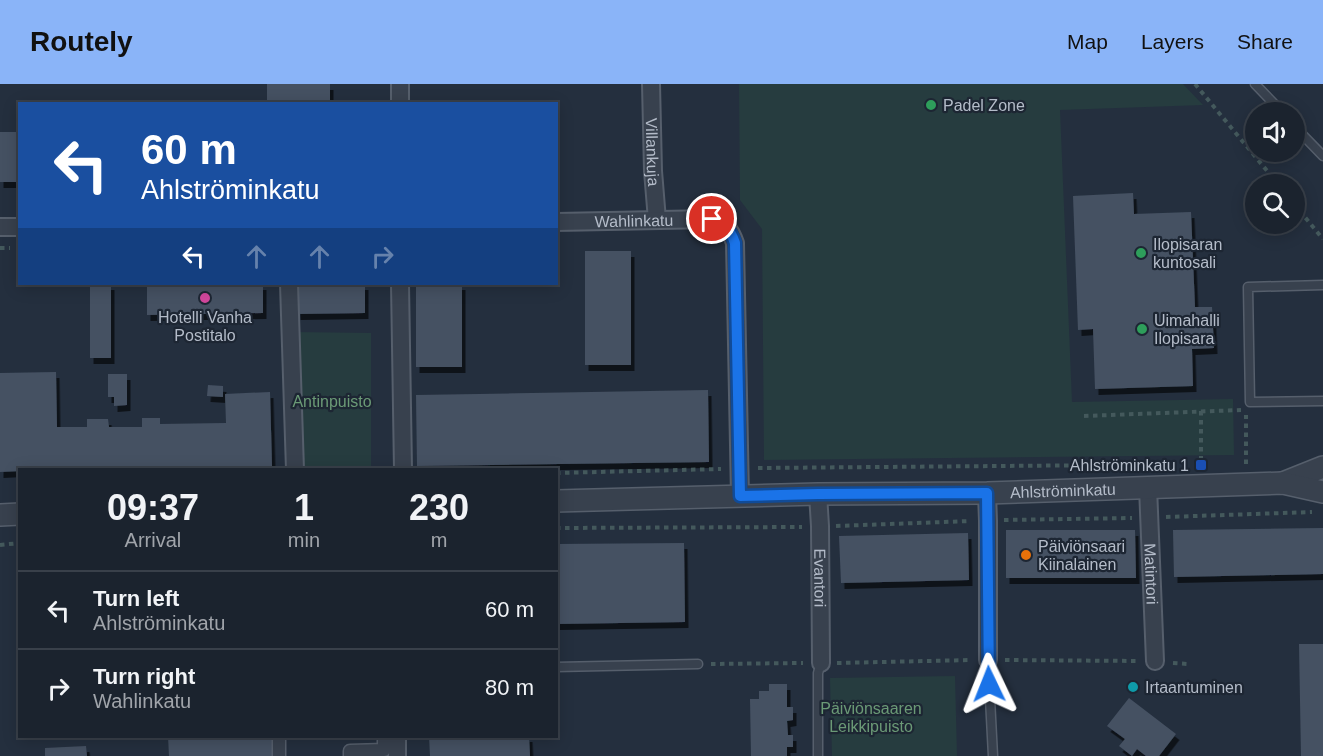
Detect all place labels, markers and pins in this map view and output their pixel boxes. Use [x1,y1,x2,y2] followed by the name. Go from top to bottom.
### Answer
[943,97,1025,114] place label: Padel Zone
[924,98,938,112] marker: Padel Zone
[686,193,737,244] pin
[1153,236,1222,271] place label: Ilopisaran kuntosali
[1134,246,1148,260] marker: Ilopisaran kuntosali
[198,291,212,305] marker: Hotelli Vanha Postitalo
[158,309,252,344] place label: Hotelli Vanha Postitalo
[1154,312,1220,347] place label: Uimahalli Ilopisara
[1135,322,1149,336] marker: Uimahalli Ilopisara
[1070,457,1189,474] place label: Ahlströminkatu 1
[1194,458,1208,472] marker: Ahlströminkatu 1
[1038,538,1125,573] place label: Päiviönsaari Kiinalainen
[1019,548,1033,562] marker: Päiviönsaari Kiinalainen
[1145,679,1243,696] place label: Irtaantuminen
[1126,680,1140,694] marker: Irtaantuminen

